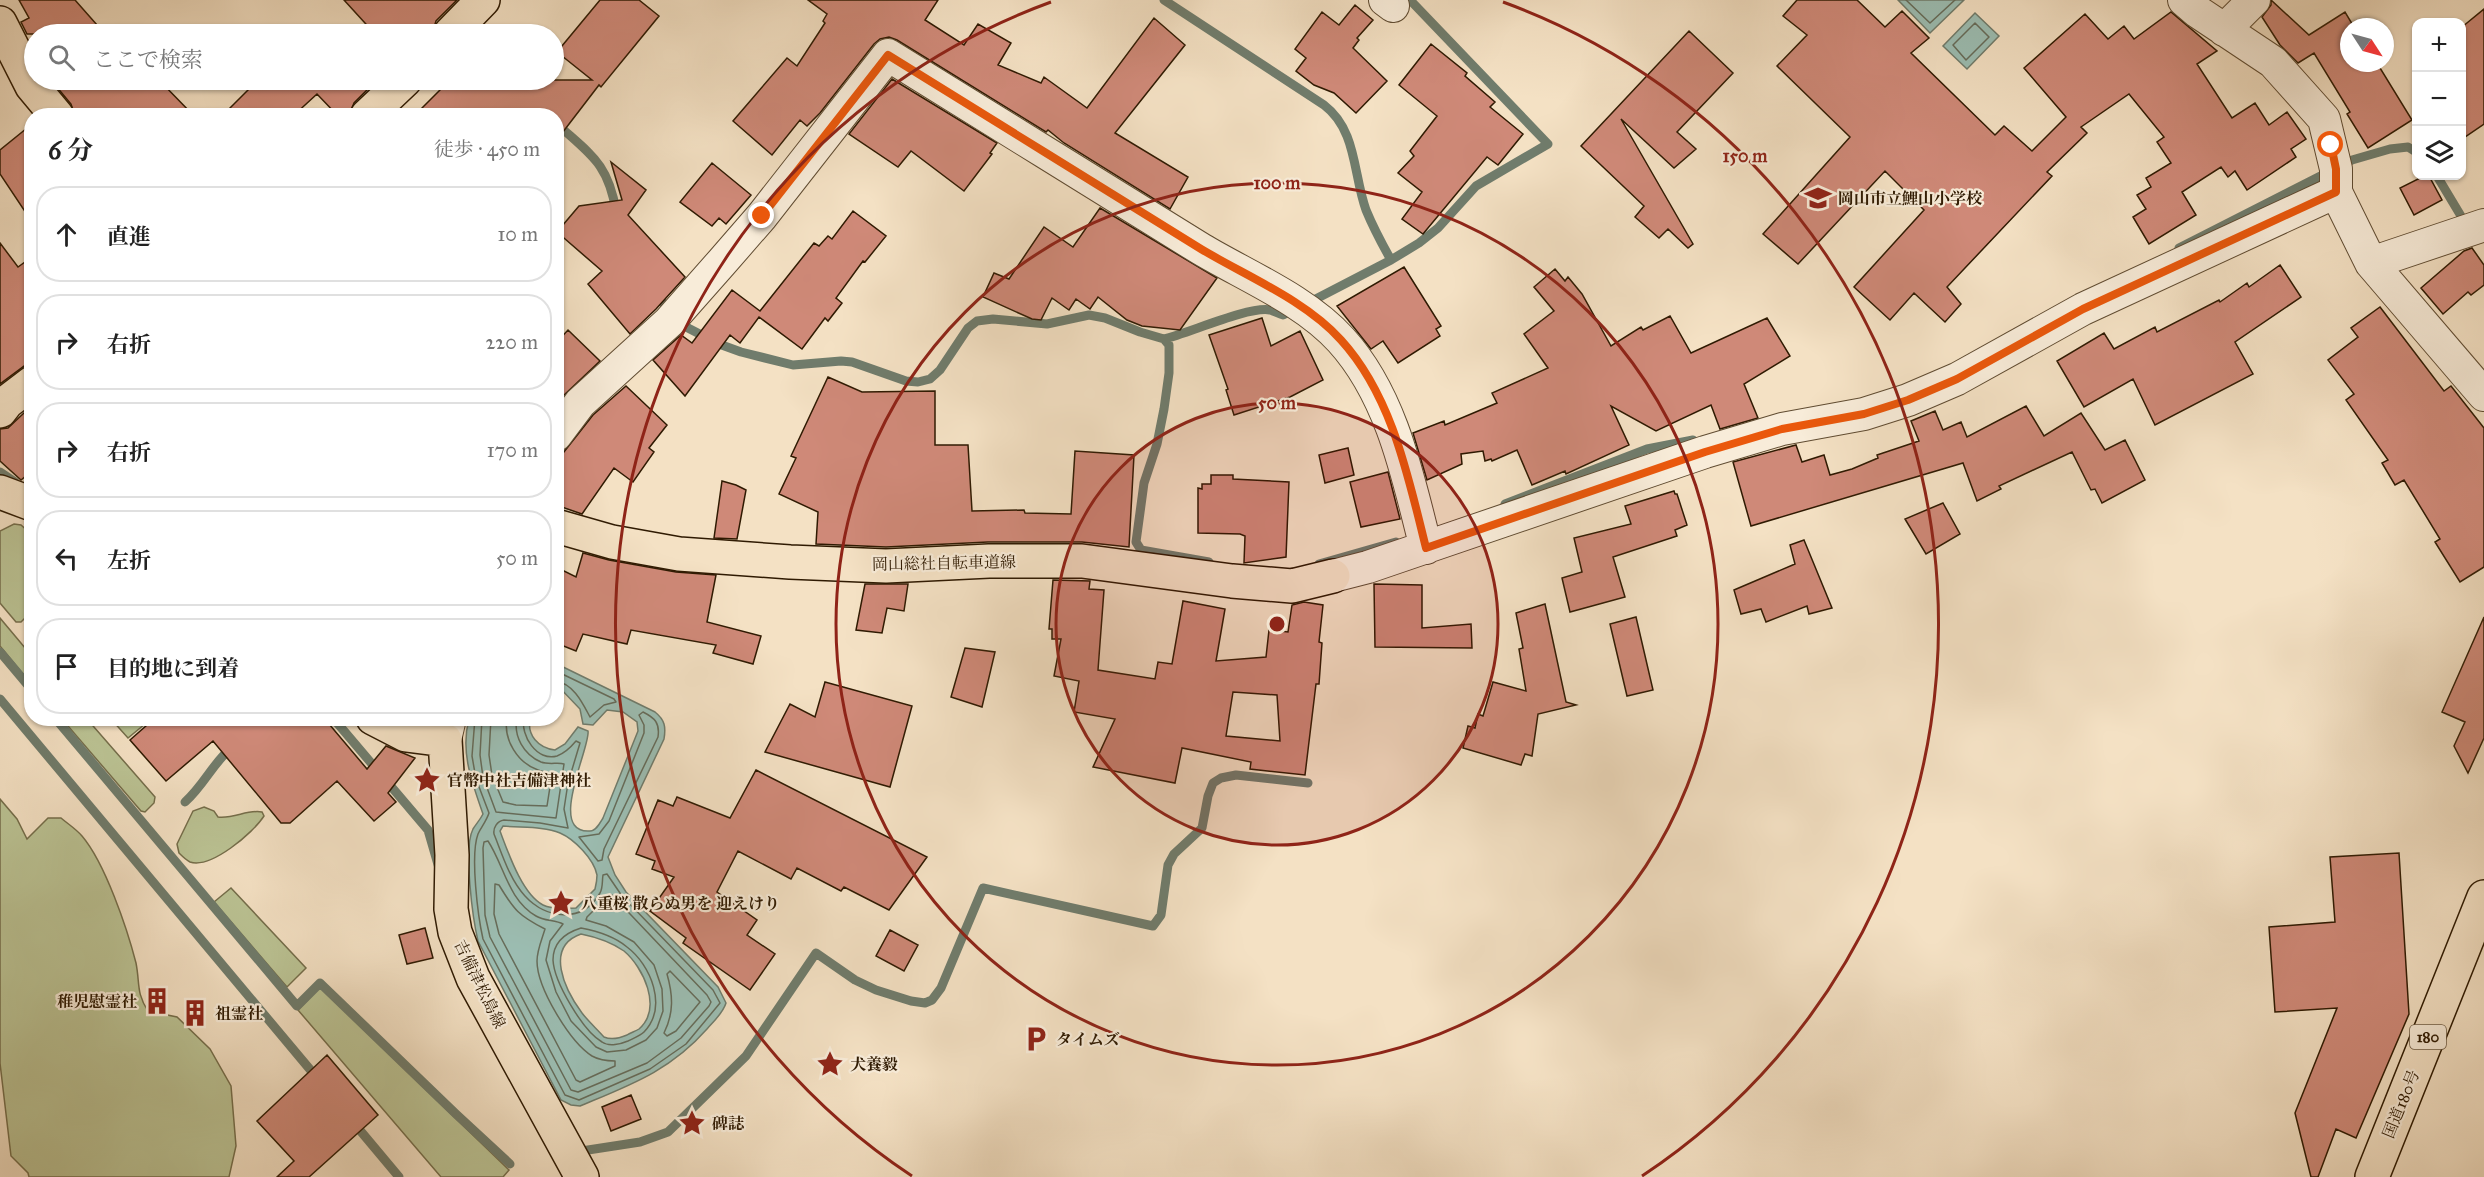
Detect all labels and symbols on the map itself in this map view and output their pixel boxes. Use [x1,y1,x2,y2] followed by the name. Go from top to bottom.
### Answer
[2340,18,2394,72] north arrow
[2317,131,2343,157] route start
[1723,145,1768,167] text: 150 m
[1254,172,1301,194] text: 100 m
[1803,183,1833,213] school or university icon: 岡山市立鯉山小学校
[1838,189,1983,208] place label: 岡山市立鯉山小学校
[748,202,774,228] route end
[1258,392,1297,414] text: 50 m
[872,552,1016,574] street label: 岡山総社自転車道線
[1267,614,1287,634] centre of rings
[412,765,442,795] place icon: 官幣中社吉備津神社
[447,771,591,790] place label: 官幣中社吉備津神社
[546,888,576,918] place icon: 八重桜 散らぬ男を 迎えけり
[581,894,780,913] place label: 八重桜 散らぬ男を 迎えけり
[450,937,510,1031] street label: 吉備津松島線
[142,986,172,1016] building icon: 稚児慰霊社
[57,992,137,1011] place label: 稚児慰霊社
[180,998,210,1028] building icon: 祖霊社
[215,1004,263,1023] place label: 祖霊社
[1021,1024,1051,1054] parking icon: タイムズ
[2410,1025,2446,1049] road number: 180
[1056,1030,1120,1049] place label: タイムズ
[815,1049,845,1079] place icon: 犬養毅
[850,1055,898,1074] place label: 犬養毅
[2379,1067,2423,1141] street label: 国道180号
[677,1108,707,1138] place icon: 碑誌
[712,1114,745,1133] place label: 碑誌

